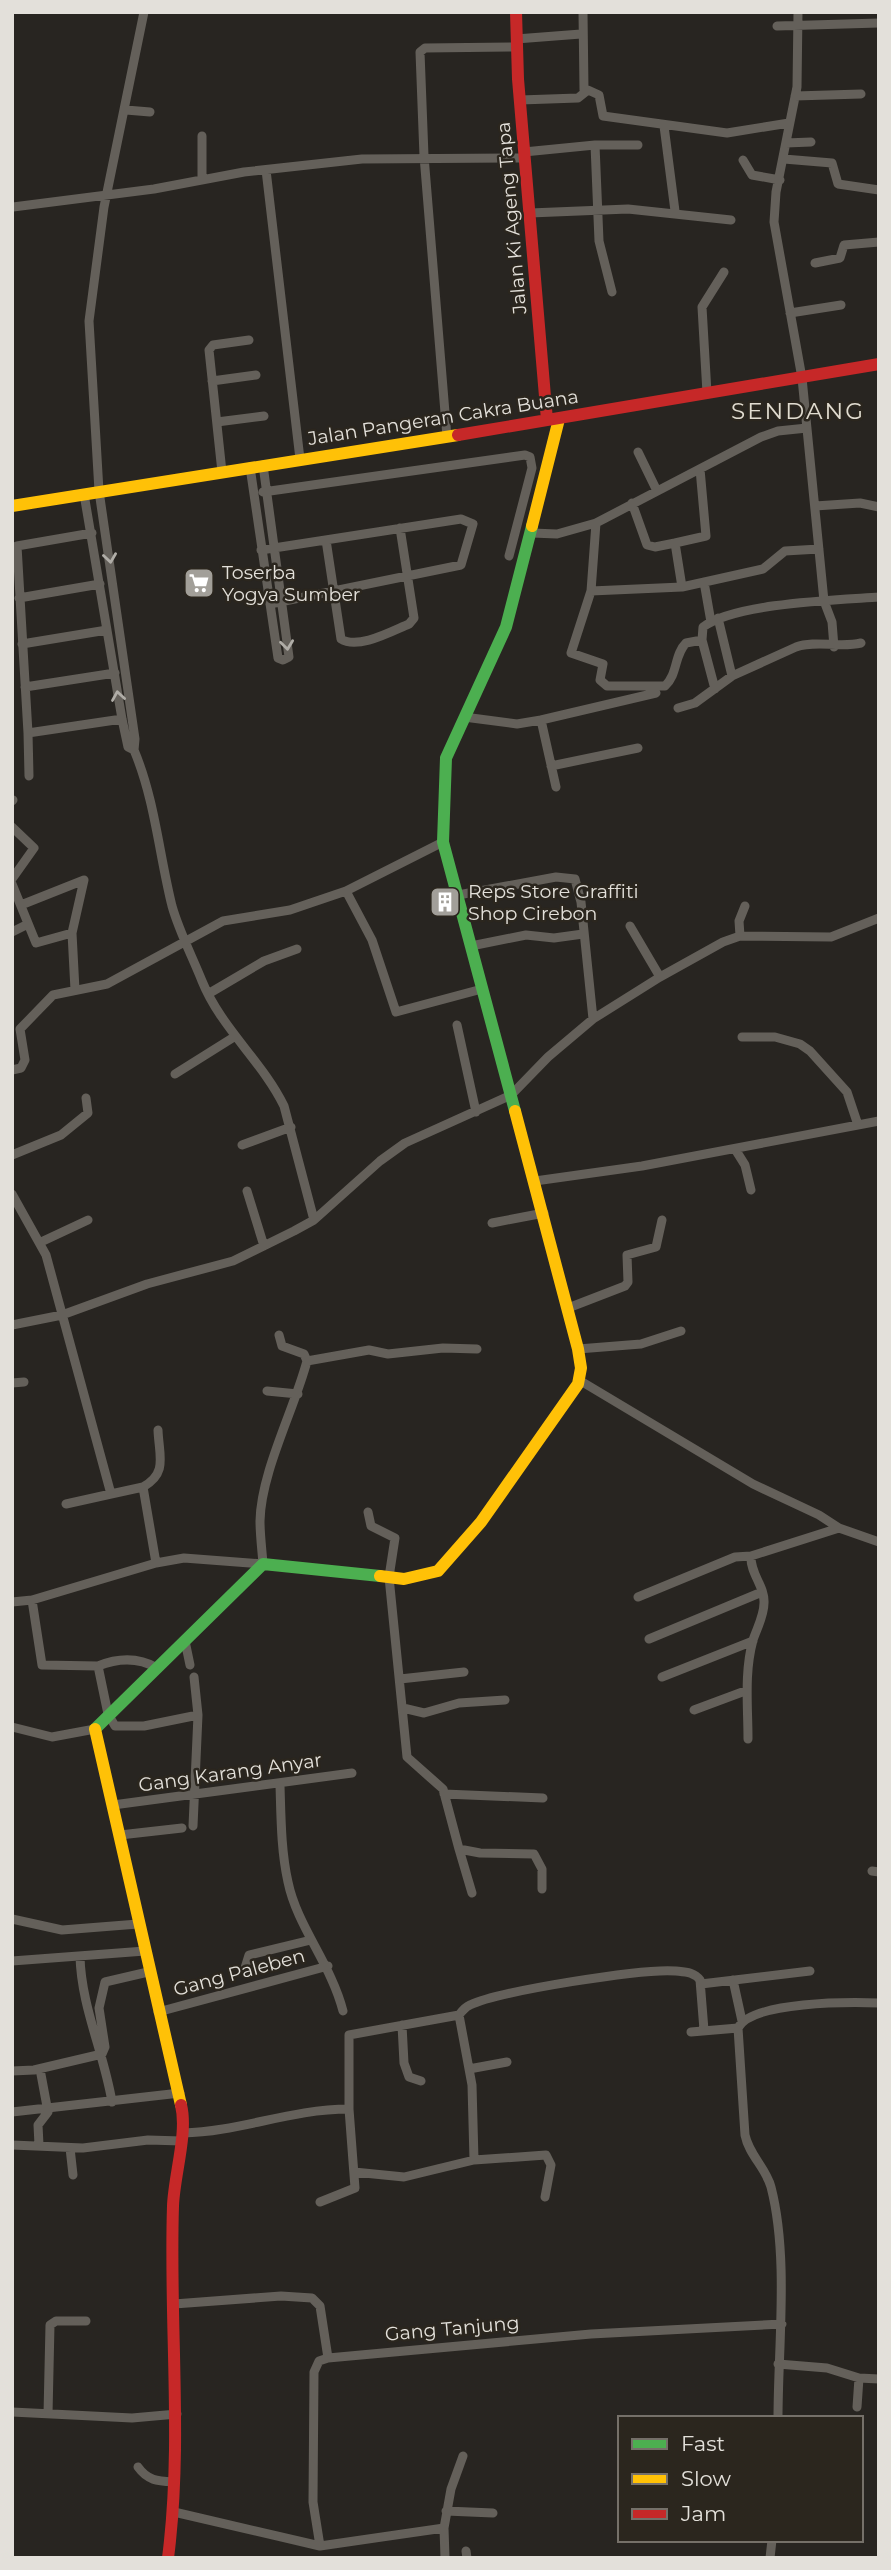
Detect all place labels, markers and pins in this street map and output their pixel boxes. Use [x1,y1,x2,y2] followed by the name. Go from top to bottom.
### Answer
[222,561,360,606] place label: Toserba Yogya Sumber
[182,566,216,600] supermarket icon: Toserba Yogya Sumber
[468,880,639,925] place label: Reps Store Graffiti Shop Cirebon
[428,885,462,919] building icon: Reps Store Graffiti Shop Cirebon

